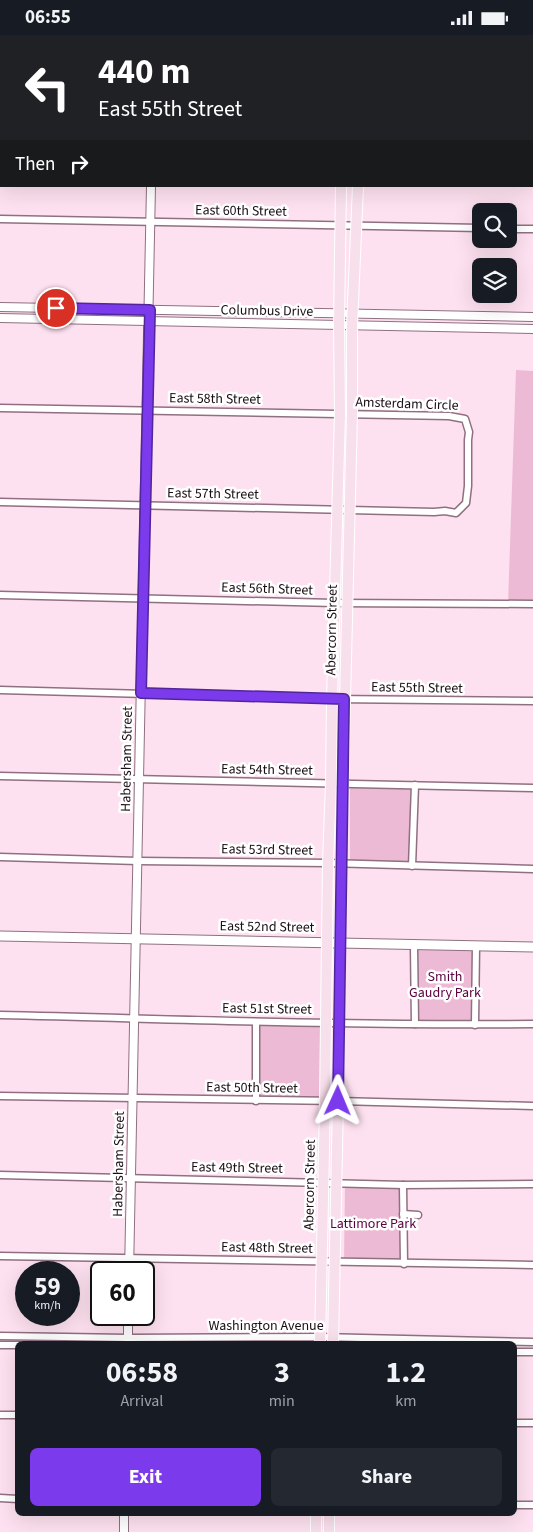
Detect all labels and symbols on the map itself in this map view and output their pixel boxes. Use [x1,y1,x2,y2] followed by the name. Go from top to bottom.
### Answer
[195,200,287,222] street label: East 60th Street
[35,287,77,329] pin
[220,300,314,322] street label: Columbus Drive
[169,388,261,410] street label: East 58th Street
[355,392,459,416] street label: Amsterdam Circle
[167,483,259,505] street label: East 57th Street
[221,577,313,601] street label: East 56th Street
[321,584,343,676] street label: Abercorn Street
[371,677,463,699] street label: East 55th Street
[116,706,138,812] street label: Habersham Street
[221,759,313,781] street label: East 54th Street
[221,839,313,861] street label: East 53rd Street
[219,916,315,938] street label: East 52nd Street
[409,967,481,1003] park label: Smith Gaudry Park
[222,998,312,1020] street label: East 51st Street
[311,1074,363,1126] position arrow
[206,1077,298,1099] street label: East 50th Street
[108,1111,130,1217] street label: Habersham Street
[299,1139,321,1231] street label: Abercorn Street
[191,1157,283,1179] street label: East 49th Street
[330,1214,416,1234] park label: Lattimore Park
[221,1237,313,1259] street label: East 48th Street
[90,1261,155,1326] speed limit sign: 60
[208,1316,324,1336] street label: Washington Avenue

